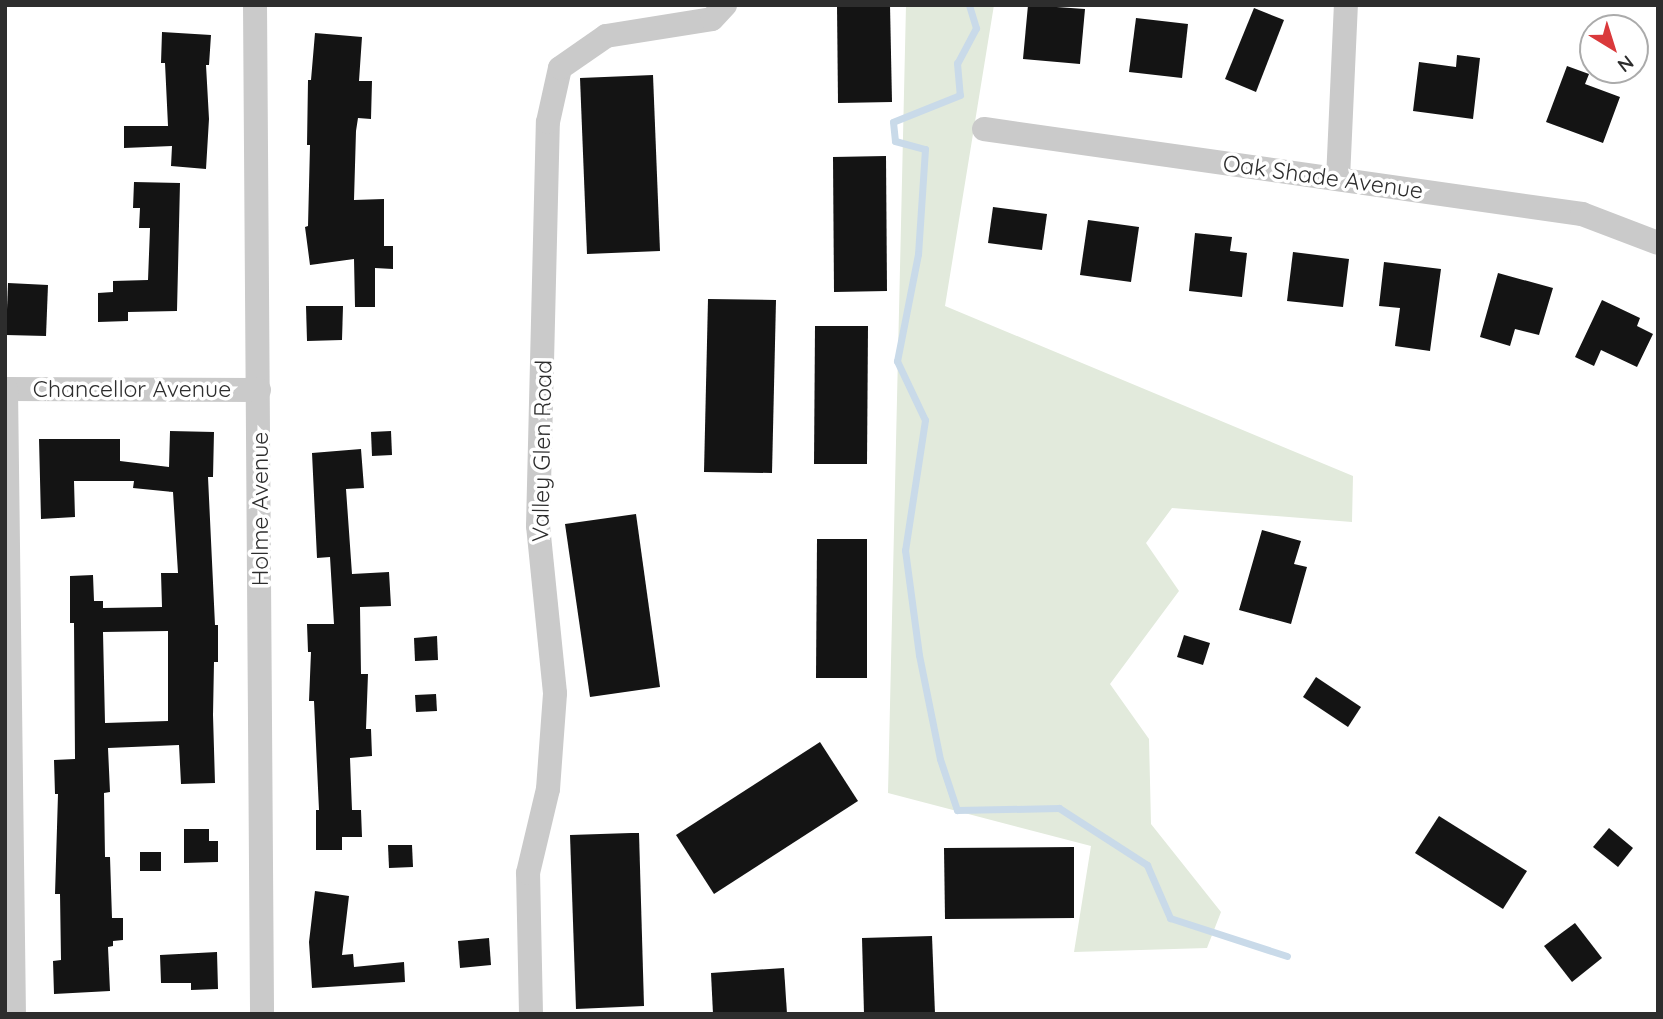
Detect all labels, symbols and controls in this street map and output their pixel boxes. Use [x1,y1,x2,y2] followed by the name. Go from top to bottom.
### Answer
[1579,14,1649,84] north arrow
[1613,50,1639,78] text: N
[1221,149,1425,205] street label: Oak Shade Avenue
[527,360,557,542] street label: Valley Glen Road
[33,375,231,403] street label: Chancellor Avenue
[246,432,274,586] street label: Holme Avenue

